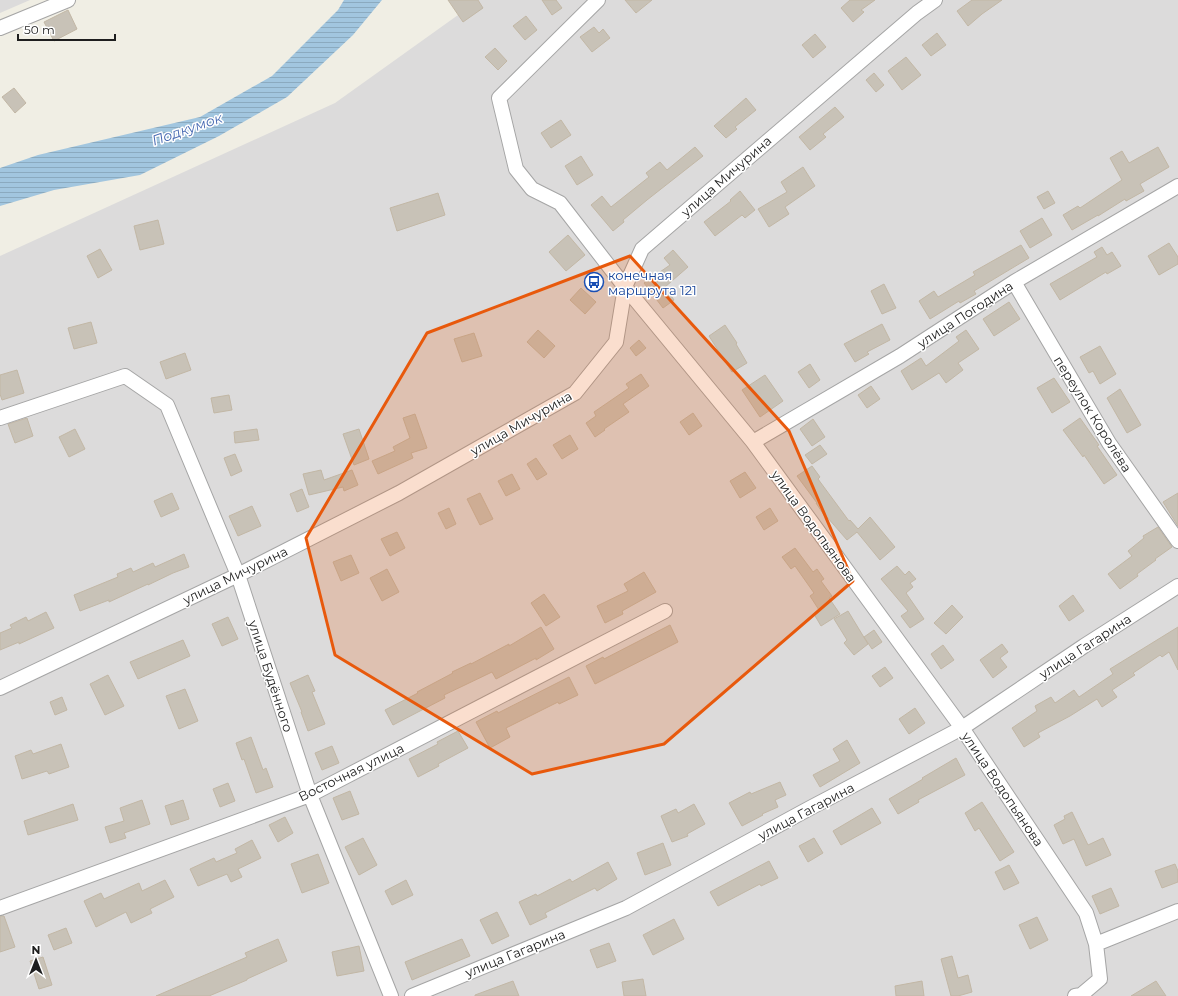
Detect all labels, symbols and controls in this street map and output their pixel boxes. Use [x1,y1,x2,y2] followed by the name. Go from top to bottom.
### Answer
[18,16,115,42] scale bar
[24,22,55,37] text: 50 m
[149,108,225,149] water label: Подкумок
[677,132,775,220] street label: улица Мичурина
[608,267,697,298] place label: конечная маршрута 121
[583,271,605,293] bus stop icon: конечная маршрута 121
[913,277,1016,351] street label: улица Погодина
[1051,353,1135,475] street label: переулок Королёва
[466,387,575,459] street label: улица Мичурина
[767,466,860,585] street label: улица Водопьянова
[179,543,290,608] street label: улица Мичурина
[1035,610,1134,682] street label: улица Гагарина
[245,617,297,734] street label: улица Будённого
[958,728,1047,849] street label: улица Водопьянова
[296,740,406,804] street label: Восточная улица
[754,779,857,844] street label: улица Гагарина
[462,926,567,981] street label: улица Гагарина
[16,940,56,980] north arrow
[32,943,40,957] text: N

